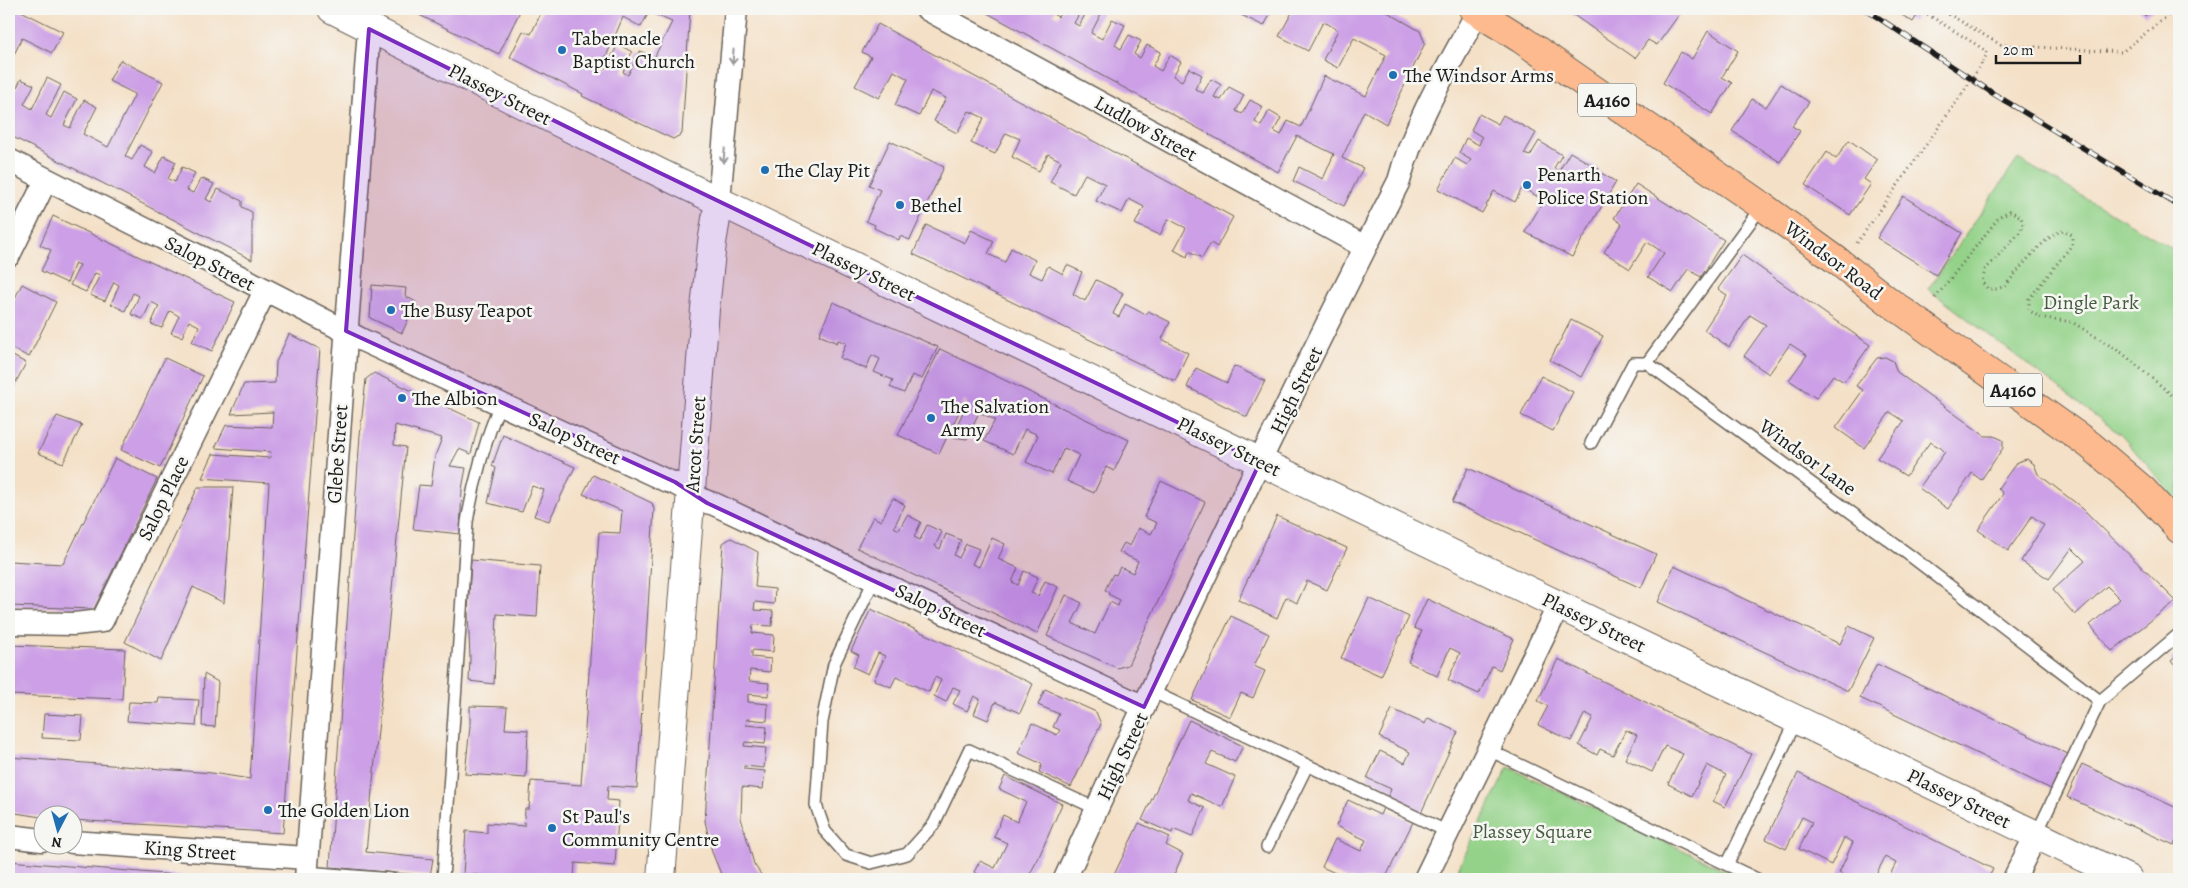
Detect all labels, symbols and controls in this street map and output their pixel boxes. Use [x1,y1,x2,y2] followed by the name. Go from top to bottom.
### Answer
[572,25,696,75] place label: Tabernacle Baptist Church
[1996,32,2079,64] scale bar
[2003,40,2034,60] text: 20 m
[556,44,568,56] marker: Tabernacle Baptist Church
[728,49,737,65] one-way arrow
[444,57,556,132] street label: Plassey Street
[1403,62,1554,89] place label: The Windsor Arms
[1387,69,1399,81] marker: The Windsor Arms
[1578,84,1636,116] road number: A4160
[1090,89,1202,168] street label: Ludlow Street
[719,148,729,164] one-way arrow
[775,157,870,184] place label: The Clay Pit
[1537,161,1648,211] place label: Penarth Police Station
[759,164,771,176] marker: The Clay Pit
[1521,179,1533,191] marker: Penarth Police Station
[910,192,962,219] place label: Bethel
[894,199,906,211] marker: Bethel
[1778,214,1889,306] street label: Windsor Road
[160,229,260,298] street label: Salop Street
[807,235,921,308] street label: Plassey Street
[2043,289,2139,316] park label: Dingle Park
[401,297,533,324] place label: The Busy Teapot
[385,304,397,316] marker: The Busy Teapot
[1264,342,1329,439] street label: High Street
[1984,374,2042,406] road number: A4160
[412,385,498,412] place label: The Albion
[396,392,408,404] marker: The Albion
[940,393,1049,443] place label: The Salvation Army
[679,395,712,494] street label: Arcot Street
[321,403,354,504] street label: Glebe Street
[525,405,625,472] street label: Salop Street
[1172,410,1286,483] street label: Plassey Street
[925,412,937,424] marker: The Salvation Army
[1753,412,1862,502] street label: Windsor Lane
[131,451,196,545] street label: Salop Place
[891,577,991,644] street label: Salop Street
[1537,586,1651,659] street label: Plassey Street
[1090,707,1155,805] street label: High Street
[1902,762,2016,835] street label: Plassey Street
[278,797,410,824] place label: The Golden Lion
[562,803,719,853] place label: St Paul's Community Centre
[262,804,274,816] marker: The Golden Lion
[32,806,82,856] north arrow
[1472,818,1592,845] park label: Plassey Square
[546,822,558,834] marker: St Paul's Community Centre
[51,832,63,852] text: N
[143,834,237,867] street label: King Street

